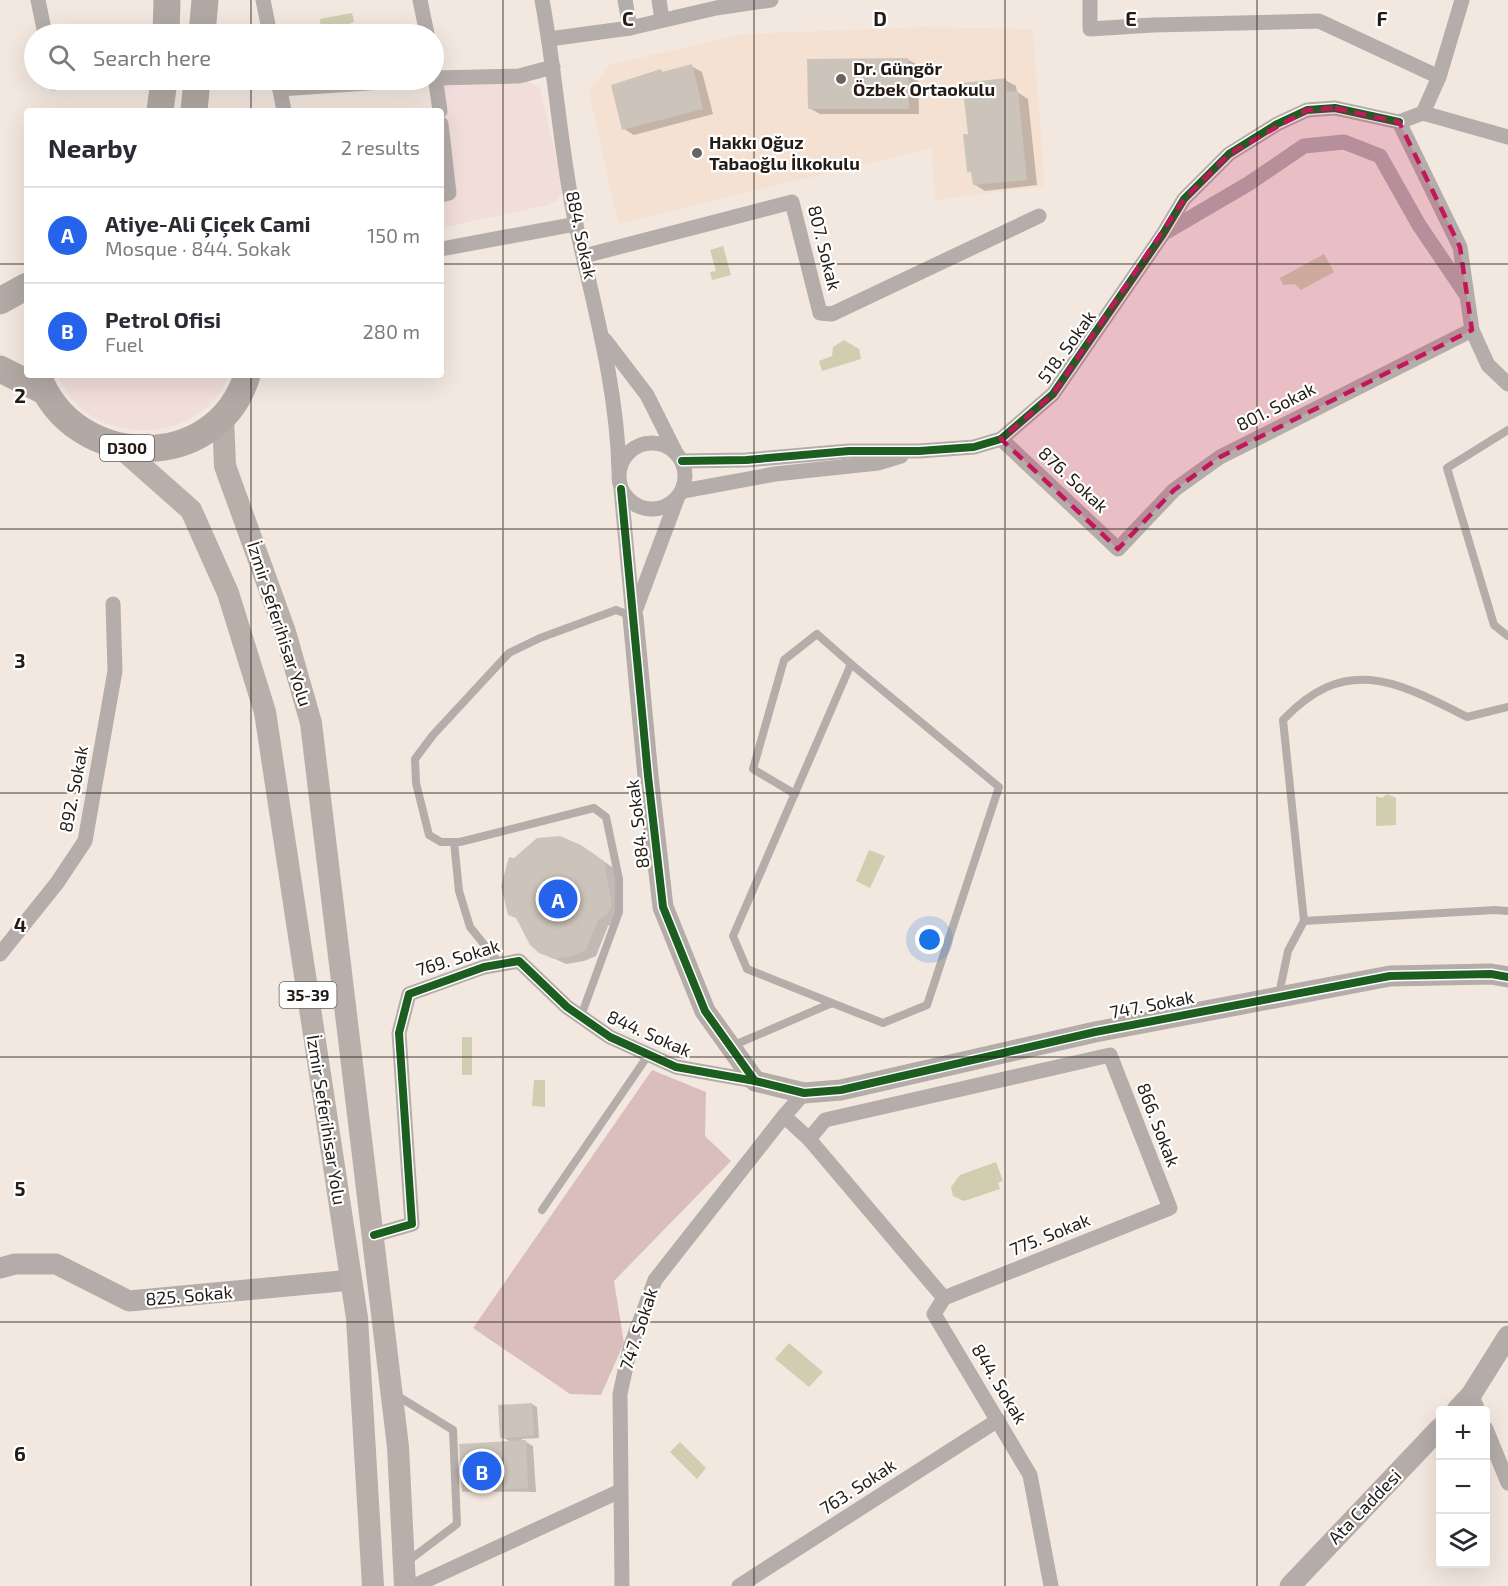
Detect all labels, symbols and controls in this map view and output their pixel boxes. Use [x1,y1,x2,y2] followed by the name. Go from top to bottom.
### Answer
[622,6,634,30] text: C
[873,6,887,30] text: D
[1125,6,1137,30] text: E
[1376,6,1388,30] text: F
[24,24,444,90] search box
[45,41,78,74] icon: search
[93,44,211,70] text: Search here
[853,57,995,100] place label: Dr. Güngör Özbek Ortaokulu
[834,72,848,86] marker: Dr. Güngör Özbek Ortaokulu
[709,131,860,174] place label: Hakkı Oğuz Tabaoğlu İlkokulu
[48,132,137,163] text: Nearby
[341,135,420,159] text: 2 results
[690,146,704,160] marker: Hakkı Oğuz Tabaoğlu İlkokulu
[562,189,602,281] street label: 884. Sokak
[804,203,846,293] street label: 807. Sokak
[105,210,311,236] text: Atiye-Ali Çiçek Cami
[61,223,74,247] text: A
[367,223,420,247] text: 150 m
[105,236,291,260] text: Mosque · 844. Sokak
[105,306,221,332] text: Petrol Ofisi
[1032,306,1100,387] street label: 518. Sokak
[61,319,74,343] text: B
[363,319,420,343] text: 280 m
[105,332,144,356] text: Fuel
[1232,377,1319,435] street label: 801. Sokak
[14,383,26,407] text: 2
[100,435,154,461] road number: D300
[1034,442,1113,517] street label: 876. Sokak
[243,539,317,709] street label: İzmir Seferihisar Yolu
[14,648,26,672] text: 3
[54,744,92,834] street label: 892. Sokak
[621,778,653,870] street label: 884. Sokak
[538,876,578,922] pin: A
[14,912,27,936] text: 4
[915,925,944,954] your location
[413,934,502,980] street label: 769. Sokak
[280,982,336,1008] road number: 35-39
[1108,985,1196,1023] street label: 747. Sokak
[604,1005,695,1061] street label: 844. Sokak
[303,1033,351,1207] street label: İzmir Seferihisar Yolu
[1133,1080,1185,1170] street label: 866. Sokak
[14,1176,26,1200] text: 5
[1006,1208,1093,1260] street label: 775. Sokak
[144,1280,233,1310] street label: 825. Sokak
[614,1285,662,1373] street label: 747. Sokak
[967,1339,1032,1428] street label: 844. Sokak
[1436,1406,1490,1568] map controls
[1436,1406,1490,1460] button: +
[14,1441,26,1465] text: 6
[462,1448,502,1494] pin: B
[815,1453,900,1519] street label: 763. Sokak
[1436,1460,1490,1514] button: −
[1323,1464,1405,1548] street label: Ata Caddesi
[1436,1514,1490,1568] button: layers

